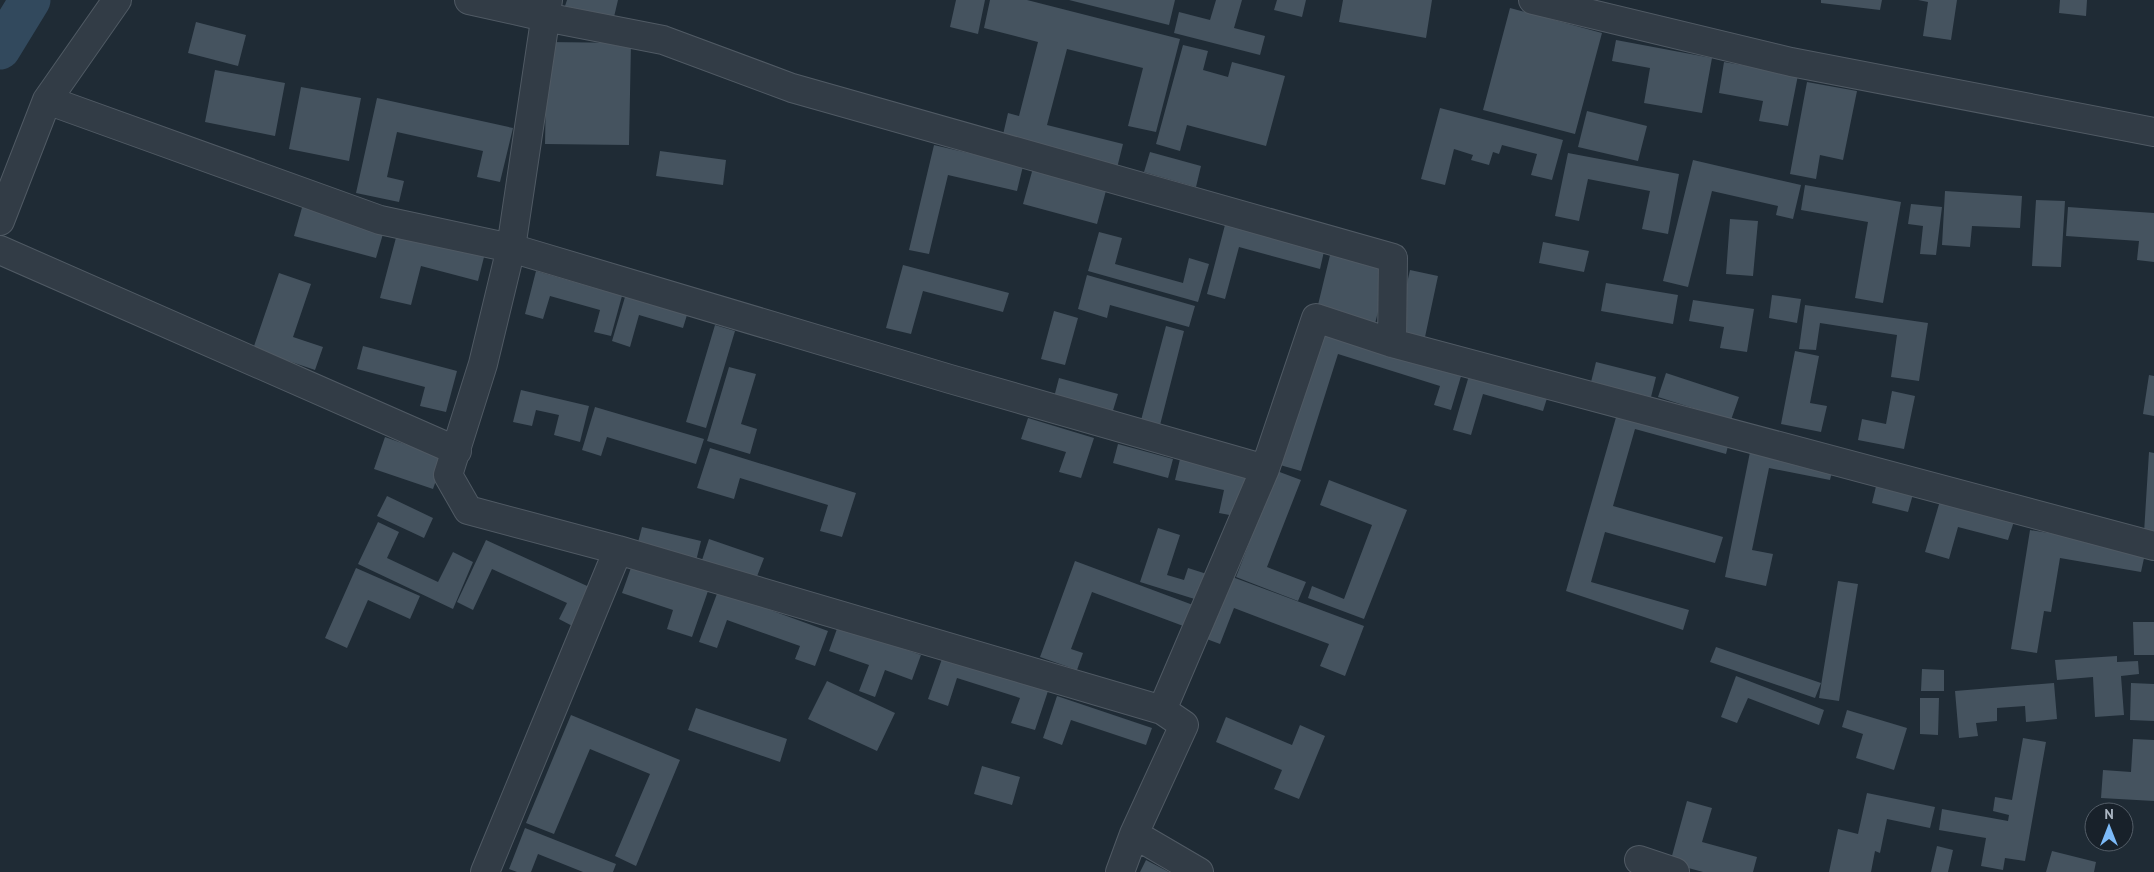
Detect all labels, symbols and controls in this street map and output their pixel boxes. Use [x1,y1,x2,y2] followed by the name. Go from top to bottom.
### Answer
[2084,802,2134,852] north arrow
[2104,805,2114,823] text: N

